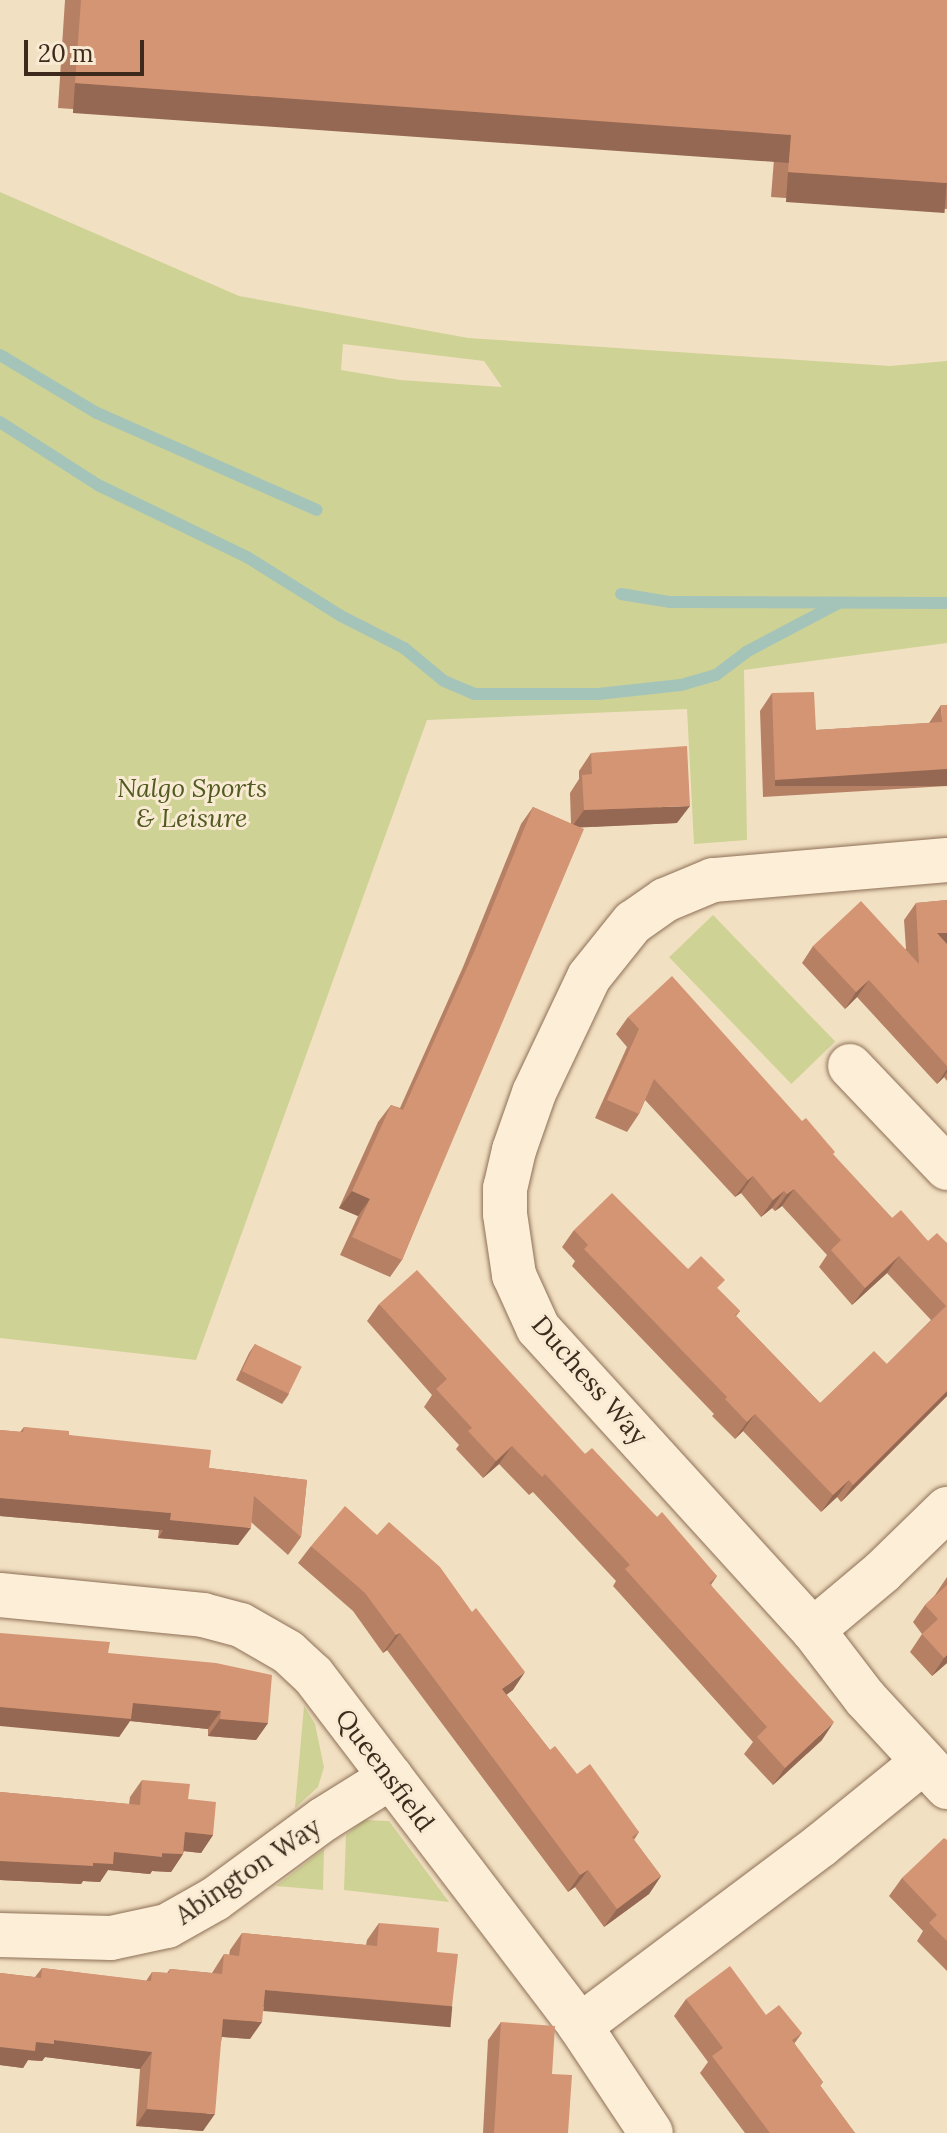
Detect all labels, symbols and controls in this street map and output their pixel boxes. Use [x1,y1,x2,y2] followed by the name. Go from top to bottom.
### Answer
[28,24,148,74] scale bar
[38,38,94,69] text: 20 m
[117,772,267,834] park label: Nalgo Sports & Leisure
[525,1309,655,1451] street label: Duchess Way
[329,1703,441,1837] street label: Queensfield
[169,1811,327,1931] street label: Abington Way

